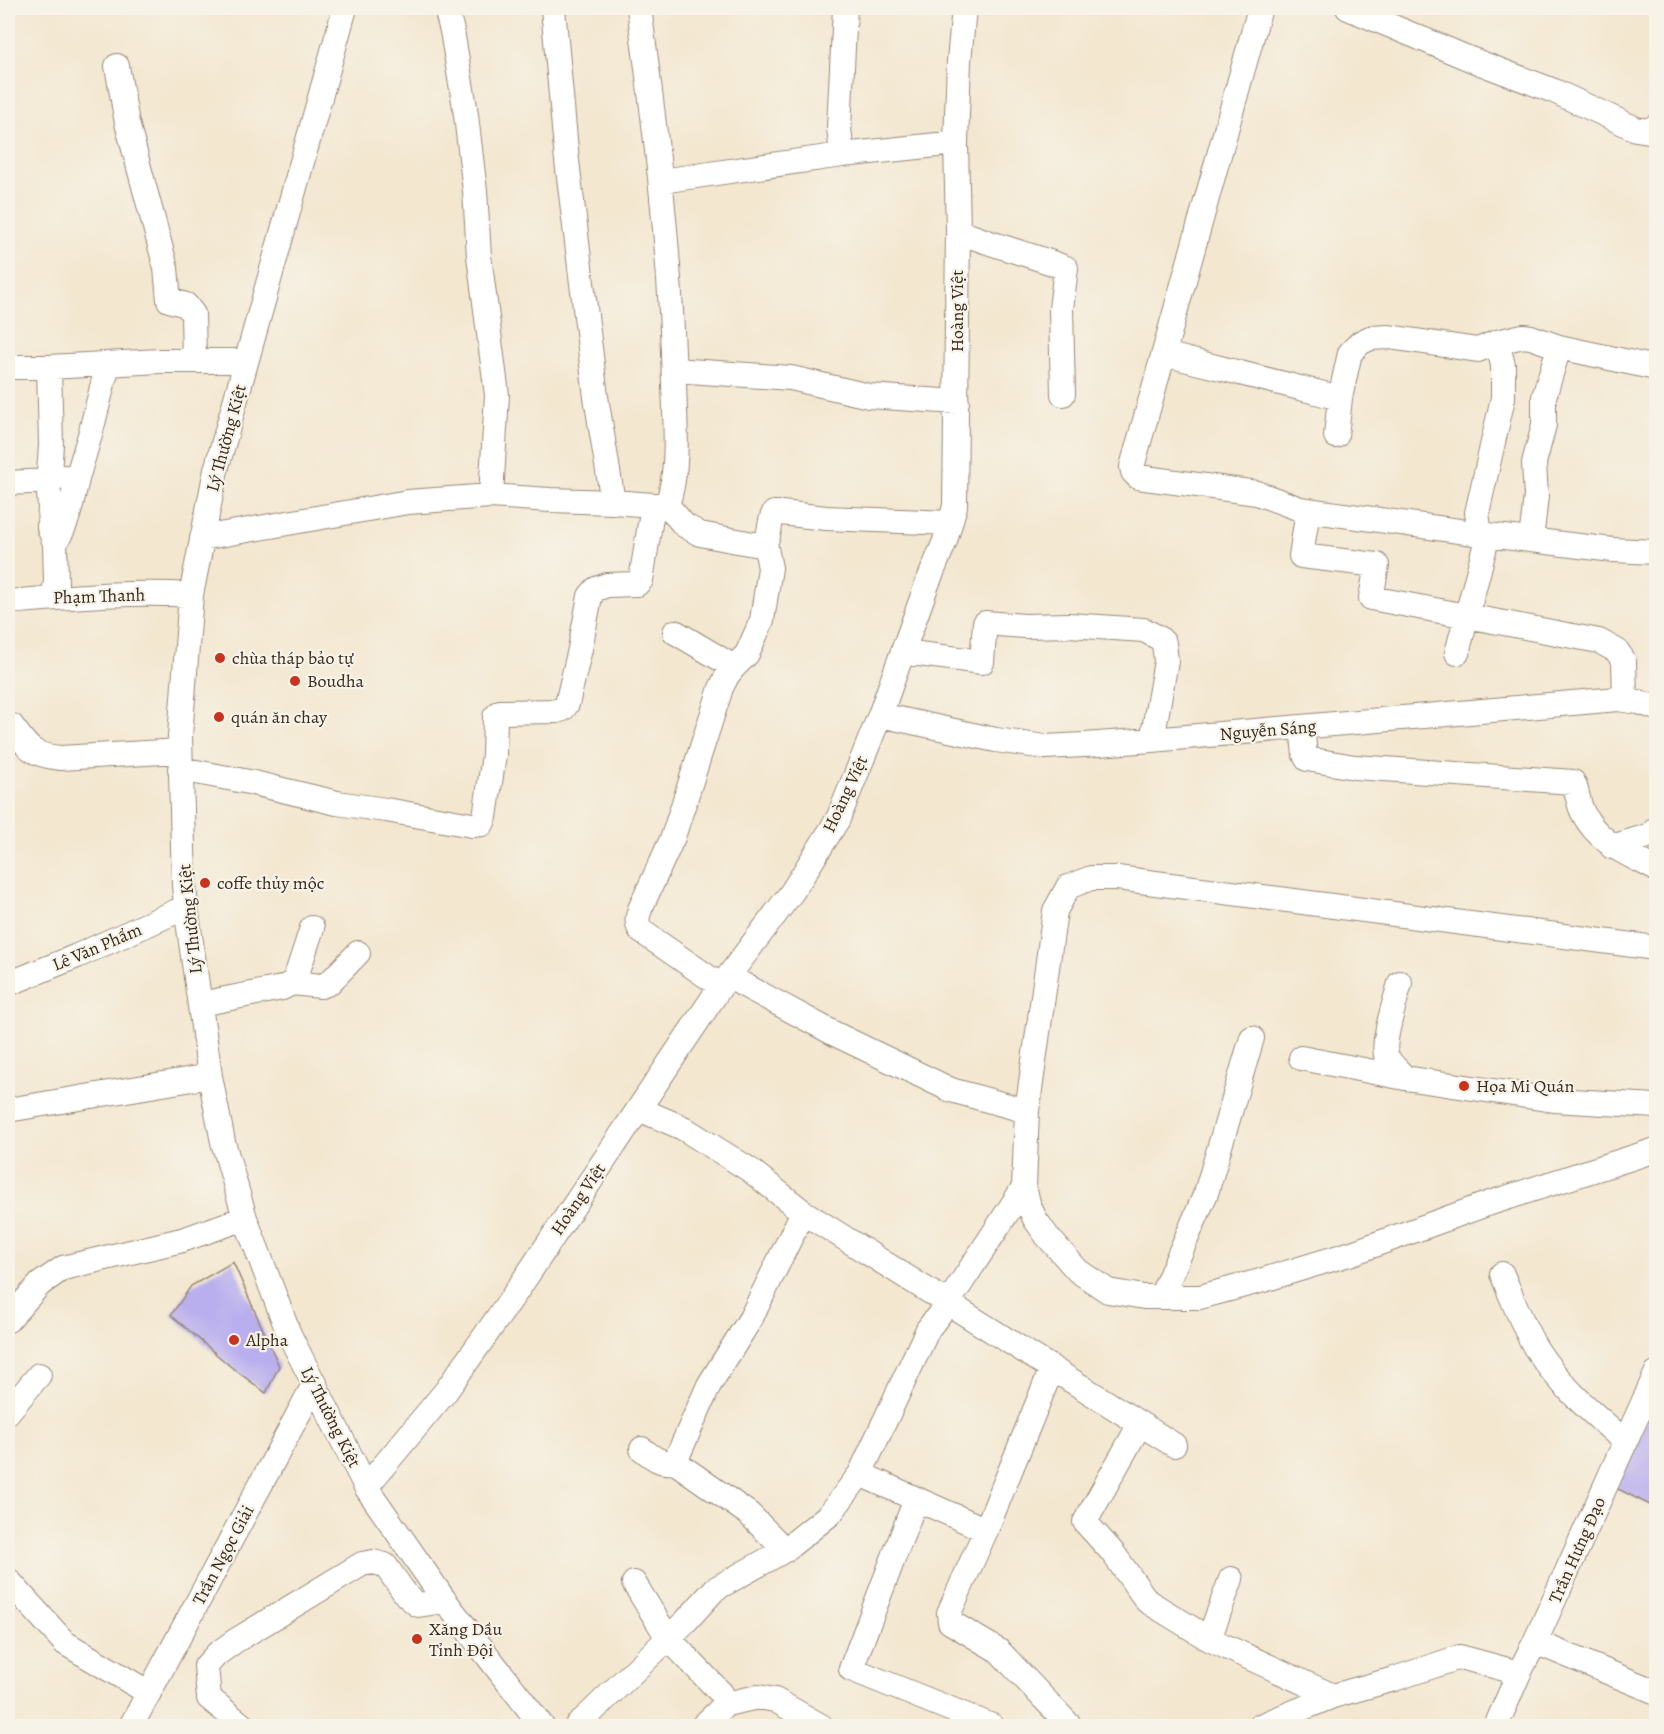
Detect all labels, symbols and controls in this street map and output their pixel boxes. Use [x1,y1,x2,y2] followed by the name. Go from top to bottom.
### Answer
[945,270,969,352] street label: Hoàng Việt
[200,382,252,494] street label: Lý Thường Kiệt
[53,582,146,610] street label: Phạm Thanh
[232,646,354,670] place label: chùa tháp bảo tự
[213,651,227,665] marker: chùa tháp bảo tự
[307,669,365,693] place label: Boudha
[288,674,302,688] marker: Boudha
[231,705,328,729] place label: quán ăn chay
[212,710,226,724] marker: quán ăn chay
[1219,714,1317,746] street label: Nguyễn Sáng
[817,752,873,836] street label: Hoàng Việt
[172,863,208,975] street label: Lý Thường Kiệt
[217,871,324,895] place label: coffe thủy mộc
[198,876,212,890] marker: coffe thủy mộc
[49,917,145,977] street label: Lê Văn Phẩm
[1476,1074,1575,1098] place label: Họa Mi Quán
[1457,1079,1471,1093] marker: Họa Mi Quán
[545,1158,611,1240] street label: Hoàng Việt
[245,1328,289,1352] place label: Alpha
[227,1333,241,1347] marker: Alpha
[295,1362,367,1472] street label: Lý Thường Kiệt
[1543,1493,1611,1607] street label: Trần Hưng Đạo
[187,1501,259,1609] street label: Trần Ngọc Giải
[429,1617,503,1662] place label: Xăng Dầu Tỉnh Đội
[410,1632,424,1646] marker: Xăng Dầu Tỉnh Đội

